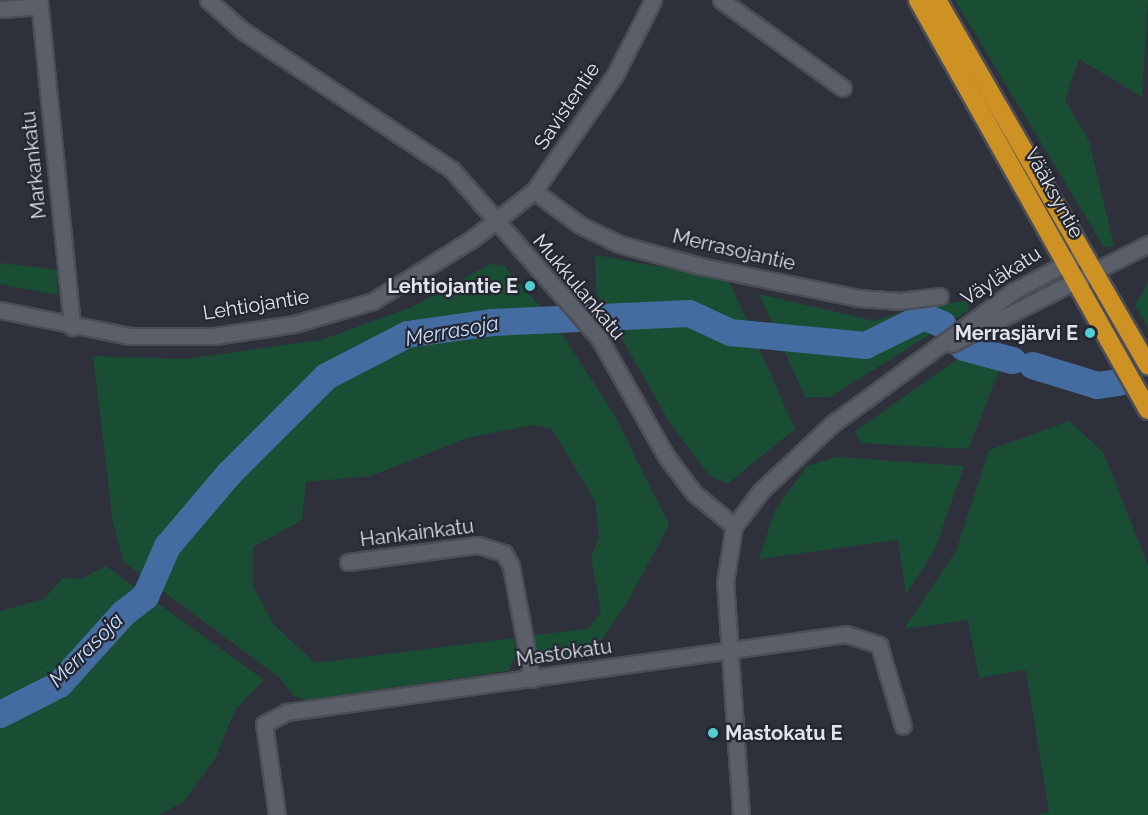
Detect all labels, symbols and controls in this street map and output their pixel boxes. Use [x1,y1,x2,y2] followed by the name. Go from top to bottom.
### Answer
[529,58,605,154] street label: Savistentie
[16,110,52,220] street label: Markankatu
[1019,144,1089,242] street label: Vääksyntie
[670,224,798,276] street label: Merrasojantie
[528,229,630,345] street label: Mukkulankatu
[957,241,1045,311] street label: Väyläkatu
[387,274,518,298] place label: Lehtiojantie E
[523,279,537,293] marker: Lehtiojantie E
[201,285,311,325] street label: Lehtiojantie
[403,310,501,352] water label: Merrasoja
[955,321,1078,345] place label: Merrasjärvi E
[1083,326,1097,340] marker: Merrasjärvi E
[359,514,475,552] street label: Hankainkatu
[44,608,128,692] water label: Merrasoja
[515,634,613,672] street label: Mastokatu
[725,721,842,745] place label: Mastokatu E
[706,726,720,740] marker: Mastokatu E

